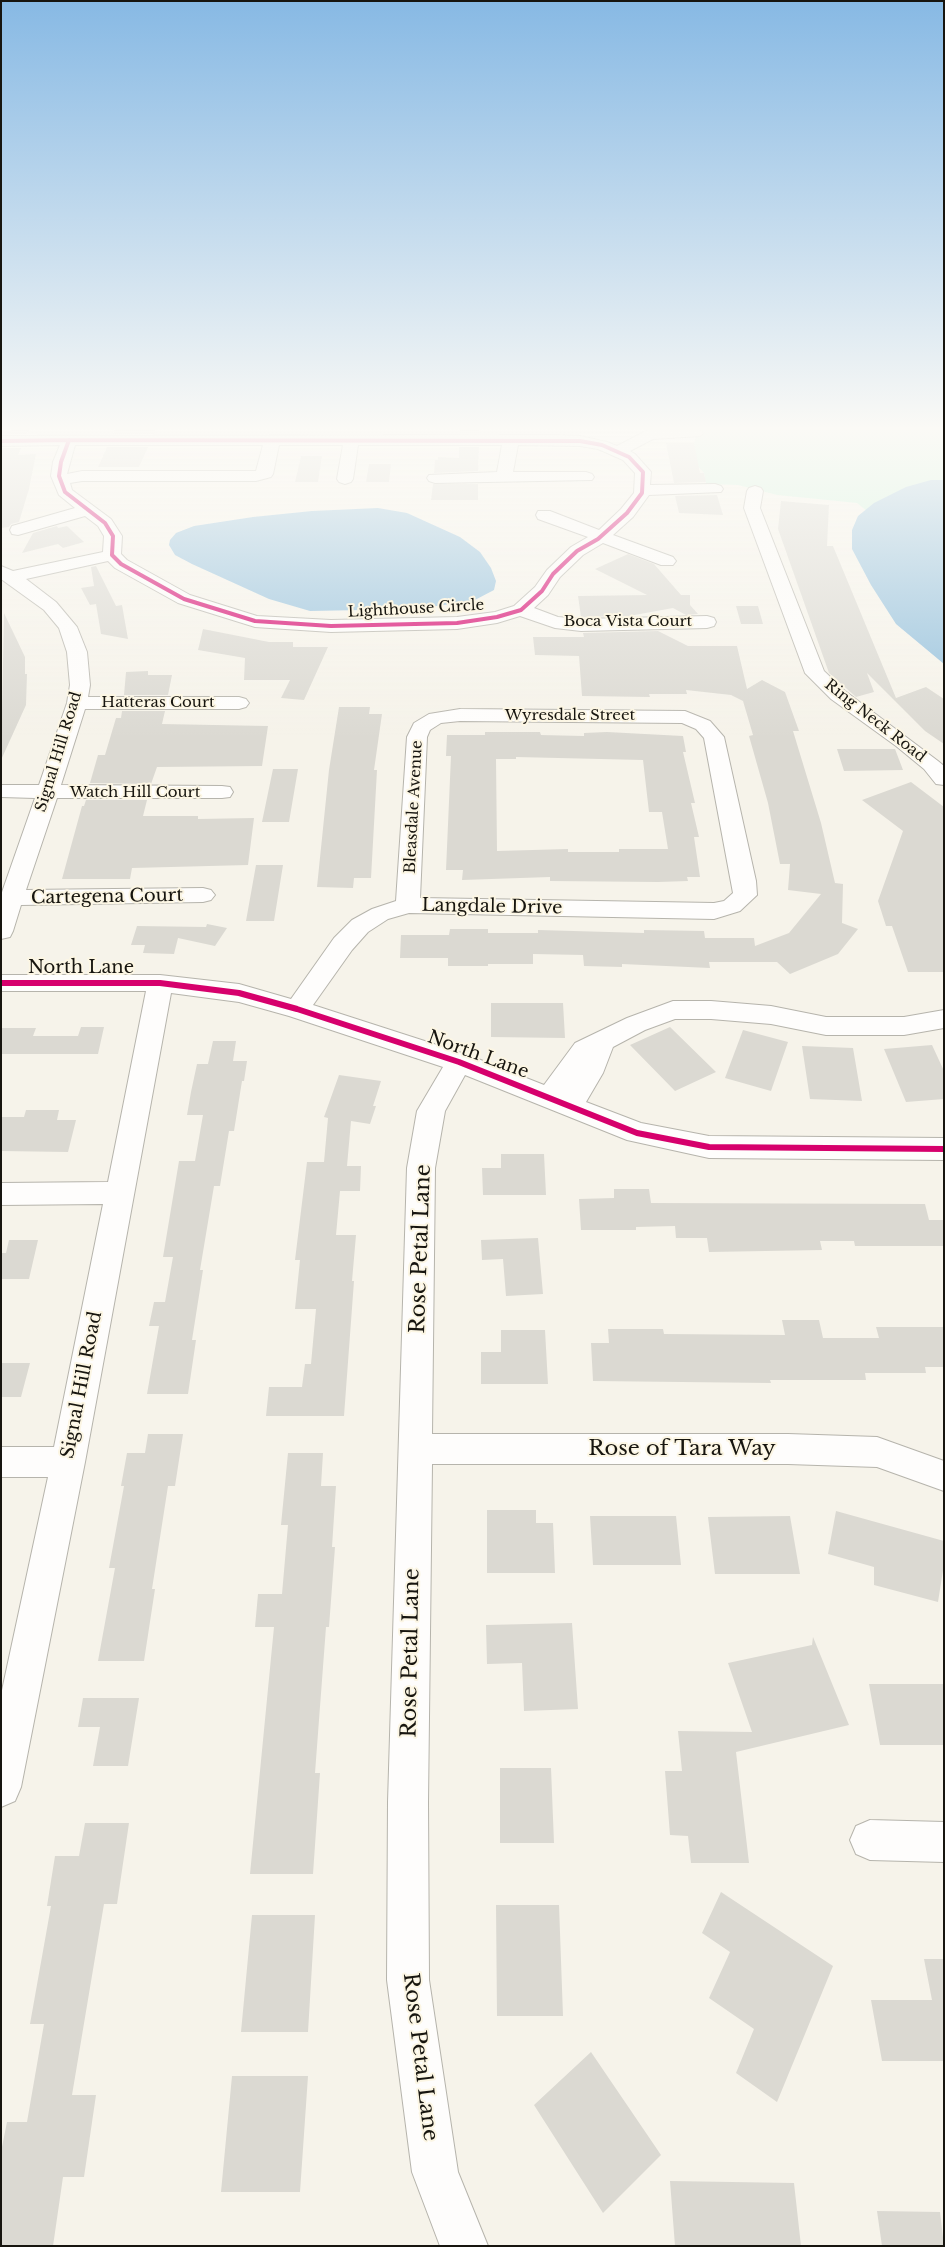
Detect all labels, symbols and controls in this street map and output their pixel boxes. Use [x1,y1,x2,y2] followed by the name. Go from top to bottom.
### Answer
[347,596,485,622] street label: Lighthouse Circle
[564,613,692,631] street label: Boca Vista Court
[821,676,929,766] street label: Ring Neck Road
[32,690,86,814] street label: Signal Hill Road
[101,694,215,712] street label: Hatteras Court
[505,707,635,725] street label: Wyresdale Street
[402,740,426,874] street label: Bleasdale Avenue
[70,784,200,802] street label: Watch Hill Court
[31,885,183,909] street label: Cartegena Court
[421,895,563,919] street label: Langdale Drive
[28,957,134,979] street label: North Lane
[424,1027,532,1083] street label: North Lane
[405,1164,437,1334] street label: Rose Petal Lane
[57,1310,107,1460] street label: Signal Hill Road
[588,1436,776,1462] street label: Rose of Tara Way
[397,1568,425,1738] street label: Rose Petal Lane
[397,1971,443,2143] street label: Rose Petal Lane

